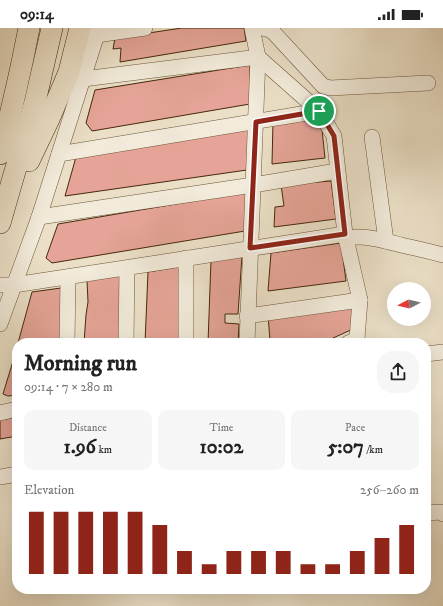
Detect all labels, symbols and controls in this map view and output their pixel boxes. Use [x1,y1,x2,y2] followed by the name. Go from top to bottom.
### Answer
[20,5,54,24] text: 09:14
[302,94,336,128] pin
[308,100,330,122] icon: arrive
[387,282,431,326] north arrow
[387,282,431,326] map controls
[24,350,137,377] text: Morning run
[377,351,419,393] button: share
[24,379,113,395] text: 09:14 · 7 × 280 m
[69,421,107,435] text: Distance
[210,421,233,435] text: Time
[345,421,365,435] text: Pace
[64,435,96,460] text: 1.96
[200,435,243,460] text: 10:02
[327,435,364,460] text: 5:07
[96,443,112,457] text: km
[364,443,383,457] text: /km
[24,482,74,498] text: Elevation
[360,482,419,498] text: 256–260 m

